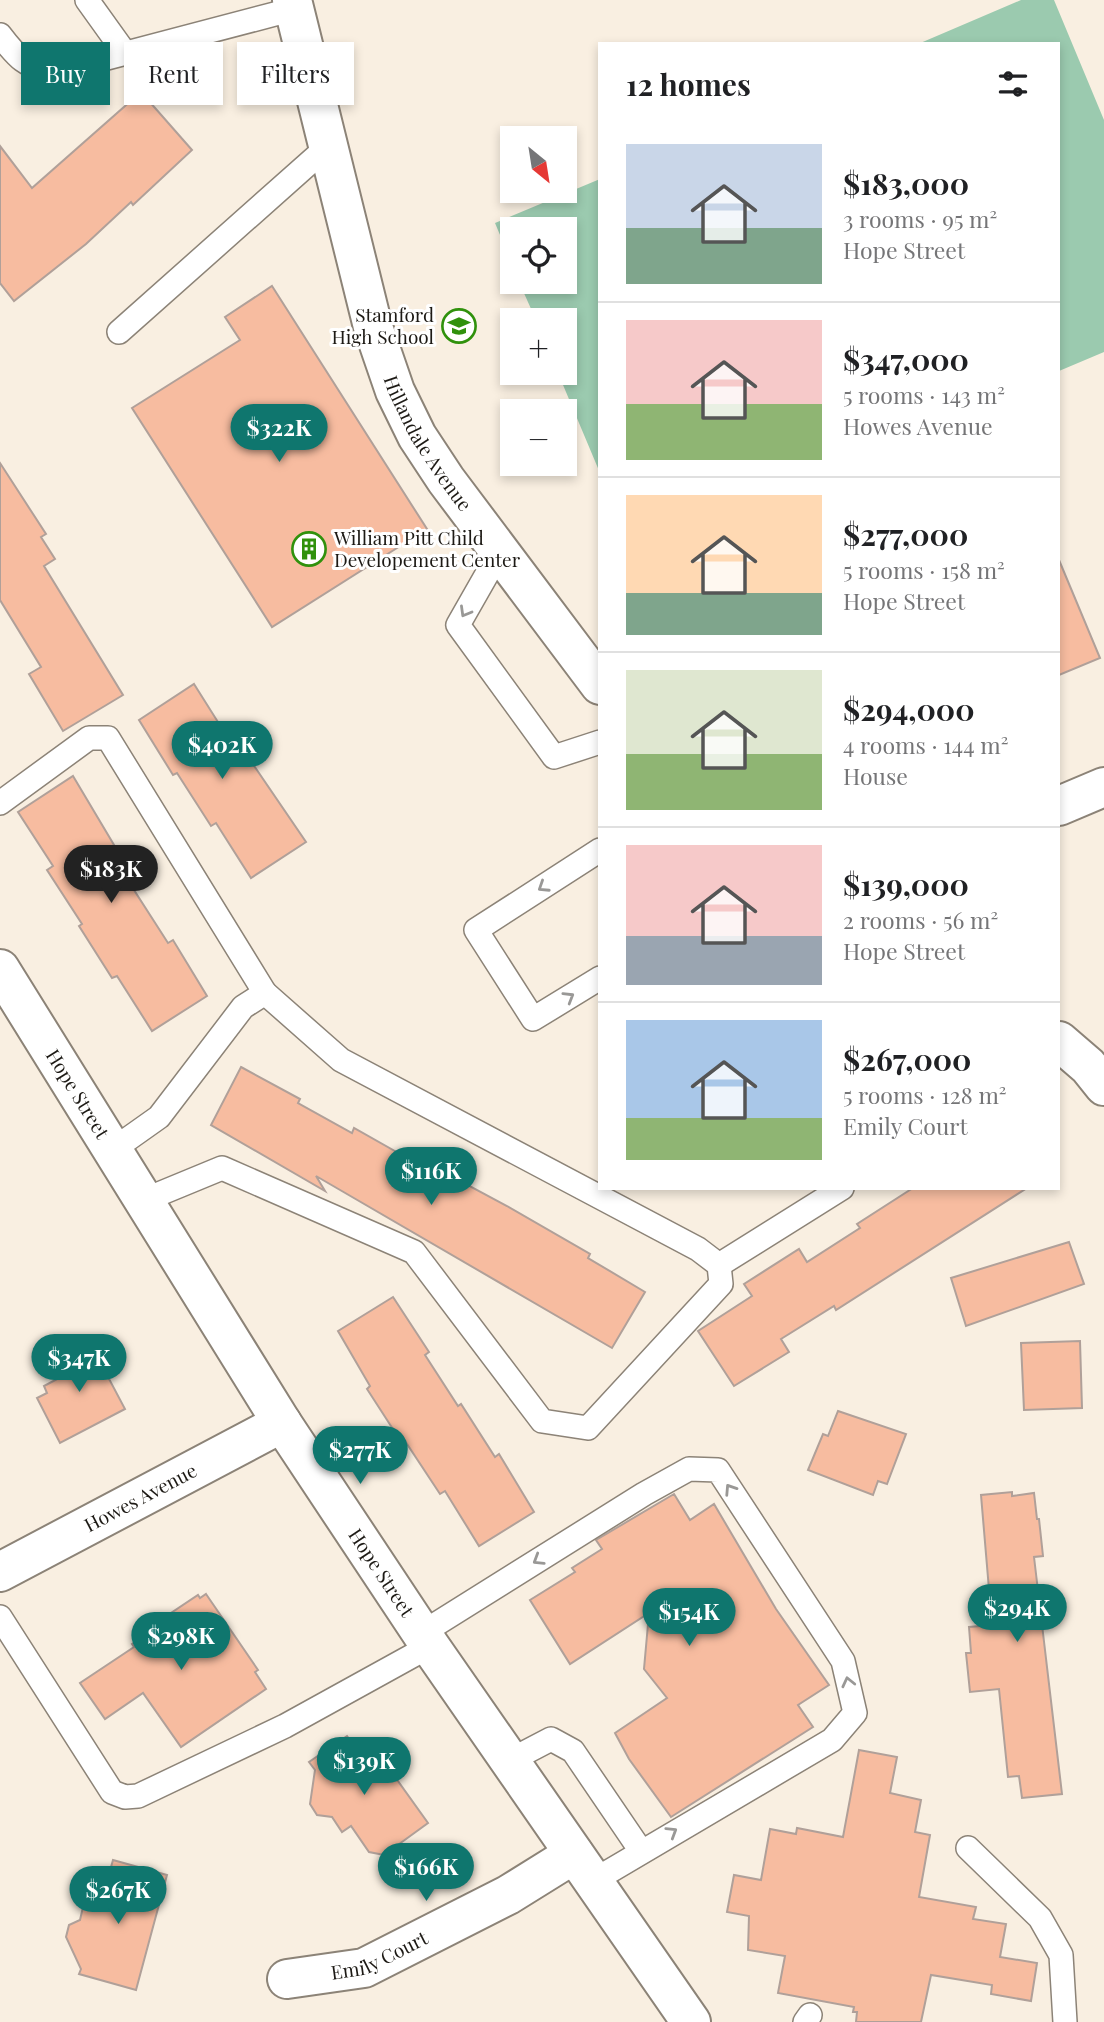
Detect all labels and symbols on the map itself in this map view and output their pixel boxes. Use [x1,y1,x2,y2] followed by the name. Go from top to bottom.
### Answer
[500,126,578,203] north arrow
[331,301,435,349] place label: Stamford High School
[440,307,478,345] school or university icon: Stamford High School
[379,372,479,516] street label: Hillandale Avenue
[230,405,328,464] pin: $322K
[333,524,521,572] place label: William Pitt Child Developement Center
[290,530,328,568] building icon: William Pitt Child Developement Center
[460,604,473,617] one-way arrow
[173,722,271,781] pin: $402K
[62,846,160,905] pin: $183K
[538,879,551,891] one-way arrow
[561,992,574,1005] one-way arrow
[41,1044,116,1143] street label: Hope Street
[382,1148,480,1207] pin: $116K
[30,1334,128,1394] pin: $347K
[311,1426,409,1486] pin: $277K
[79,1456,201,1537] street label: Howes Avenue
[725,1483,738,1496] one-way arrow
[343,1523,421,1622] street label: Hope Street
[532,1552,545,1565] one-way arrow
[968,1584,1066,1644] pin: $294K
[640,1588,738,1648] pin: $154K
[132,1612,230,1672] pin: $298K
[841,1676,856,1688] one-way arrow
[315,1738,413,1797] pin: $139K
[664,1828,677,1841] one-way arrow
[377,1843,475,1903] pin: $166K
[69,1867,167,1926] pin: $267K
[329,1924,432,1985] street label: Emily Court

